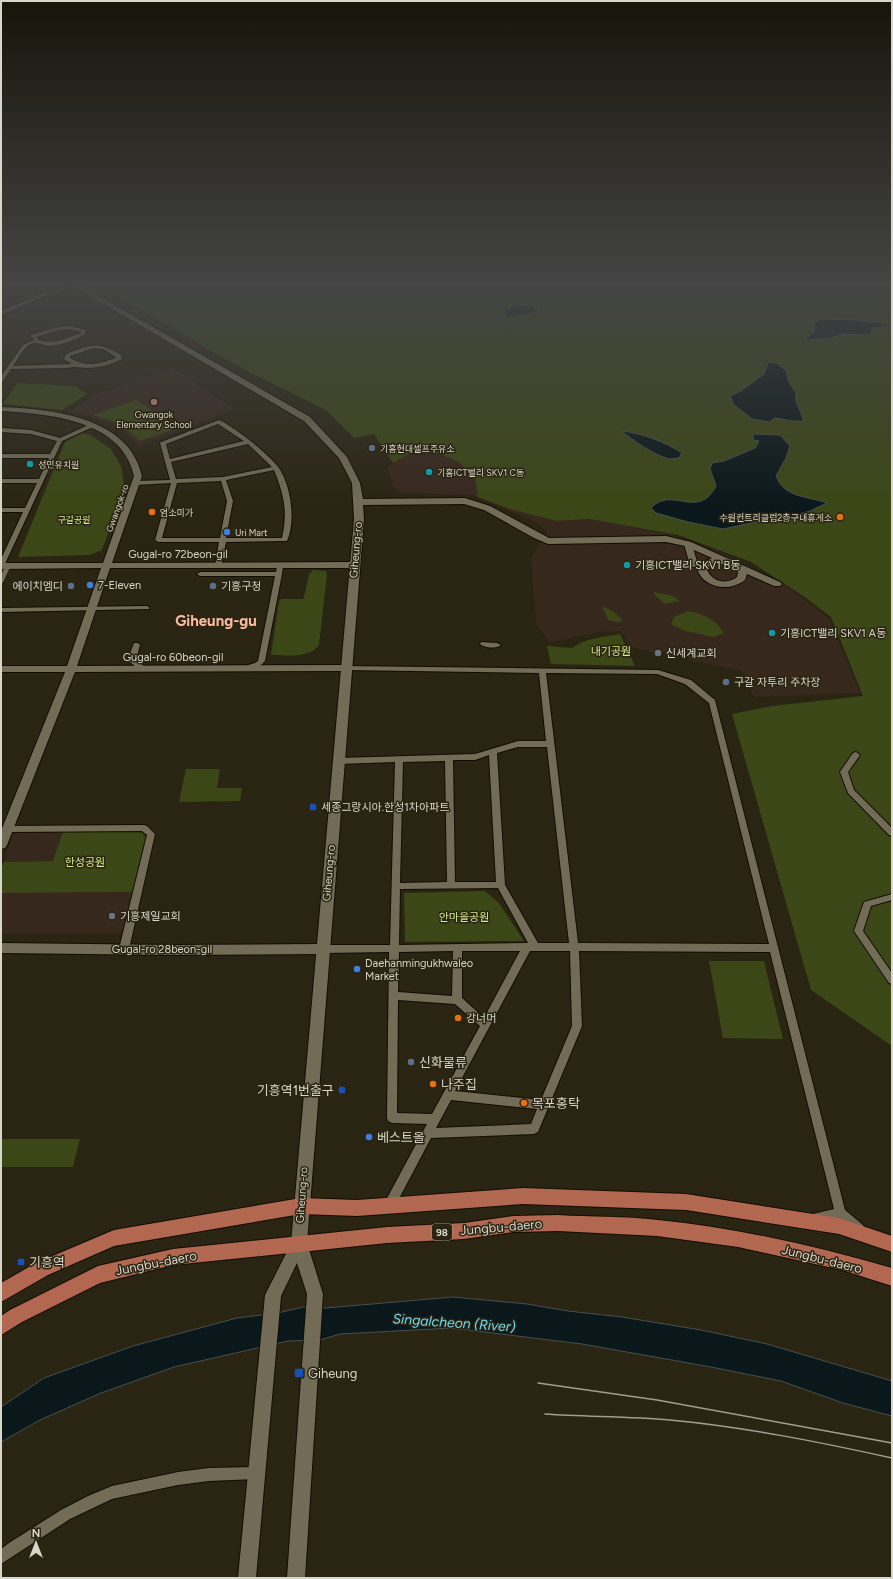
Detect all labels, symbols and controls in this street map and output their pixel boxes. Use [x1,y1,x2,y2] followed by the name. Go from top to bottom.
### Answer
[149,397,159,407] marker: Gwangok Elementary School
[116,409,192,430] place label: Gwangok Elementary School
[367,443,377,453] marker: 기흥현대셀프주유소
[380,443,455,454] place label: 기흥현대셀프주유소
[25,459,35,469] marker: 성민유치원
[38,459,79,470] place label: 성민유치원
[424,467,434,477] marker: 기흥ICT밸리 SKV1 C동
[437,467,524,478] place label: 기흥ICT밸리 SKV1 C동
[103,482,131,534] street label: Gwangok-ro
[147,507,157,517] marker: 염소미가
[160,507,194,518] place label: 염소미가
[719,512,833,523] place label: 수원컨트리클럽2층구내휴게소
[835,512,845,522] marker: 수원컨트리클럽2층구내휴게소
[57,514,91,525] park label: 구갈공원
[347,521,365,579] street label: Giheung-ro
[222,527,232,537] marker: Uri Mart
[235,527,268,538] place label: Uri Mart
[128,548,228,561] street label: Gugal-ro 72beon-gil
[635,559,740,572] place label: 기흥ICT밸리 SKV1 B동
[622,560,632,570] marker: 기흥ICT밸리 SKV1 B동
[98,579,141,592] place label: 7-Eleven
[12,580,63,593] place label: 에이치엠디
[85,580,95,590] marker: 7-Eleven
[221,580,261,593] place label: 기흥구청
[66,581,76,591] marker: 에이치엠디
[208,581,218,591] marker: 기흥구청
[175,612,257,630] district label: Giheung-gu
[780,627,886,640] place label: 기흥ICT밸리 SKV1 A동
[767,628,777,638] marker: 기흥ICT밸리 SKV1 A동
[591,645,631,658] park label: 내기공원
[666,647,717,660] place label: 신세계교회
[653,648,663,658] marker: 신세계교회
[123,651,223,664] street label: Gugal-ro 60beon-gil
[734,676,820,689] place label: 구갈 자투리 주차장
[721,677,731,687] marker: 구갈 자투리 주차장
[321,801,449,814] place label: 세종그랑시아.한성1차아파트
[308,802,318,812] marker: 세종그랑시아.한성1차아파트
[320,844,338,902] street label: Giheung-ro
[65,856,105,869] park label: 한성공원
[120,910,181,923] place label: 기흥제일교회
[107,911,117,921] marker: 기흥제일교회
[439,911,489,924] park label: 안마을공원
[112,943,212,956] street label: Gugal-ro 28beon-gil
[365,957,473,983] place label: Daehanmingukhwaleo Market
[352,964,362,974] marker: Daehanmingukhwaleo Market
[466,1012,496,1025] place label: 강너머
[453,1013,463,1023] marker: 강너머
[419,1055,467,1070] place label: 신화물류
[406,1057,416,1067] marker: 신화물류
[441,1077,477,1092] place label: 나주집
[428,1079,438,1089] marker: 나주집
[257,1083,334,1098] place label: 기흥역1번출구
[337,1085,347,1095] marker: 기흥역1번출구
[532,1096,580,1111] place label: 목포홍탁
[519,1098,529,1108] marker: 목포홍탁
[377,1130,425,1145] place label: 베스트올
[364,1132,374,1142] marker: 베스트올
[294,1166,310,1224] street label: Giheung-ro
[459,1216,543,1238] street label: Jungbu-daero
[432,1224,452,1240] road number: 98
[780,1242,864,1276] street label: Jungbu-daero
[114,1248,198,1278] street label: Jungbu-daero
[29,1255,65,1270] place label: 기흥역
[16,1257,26,1267] marker: 기흥역
[392,1310,516,1336] water label: Singalcheon (River)
[308,1366,357,1381] place label: Giheung
[293,1367,305,1379] marker: Giheung
[16,1523,56,1563] north arrow
[32,1527,40,1540] text: N

